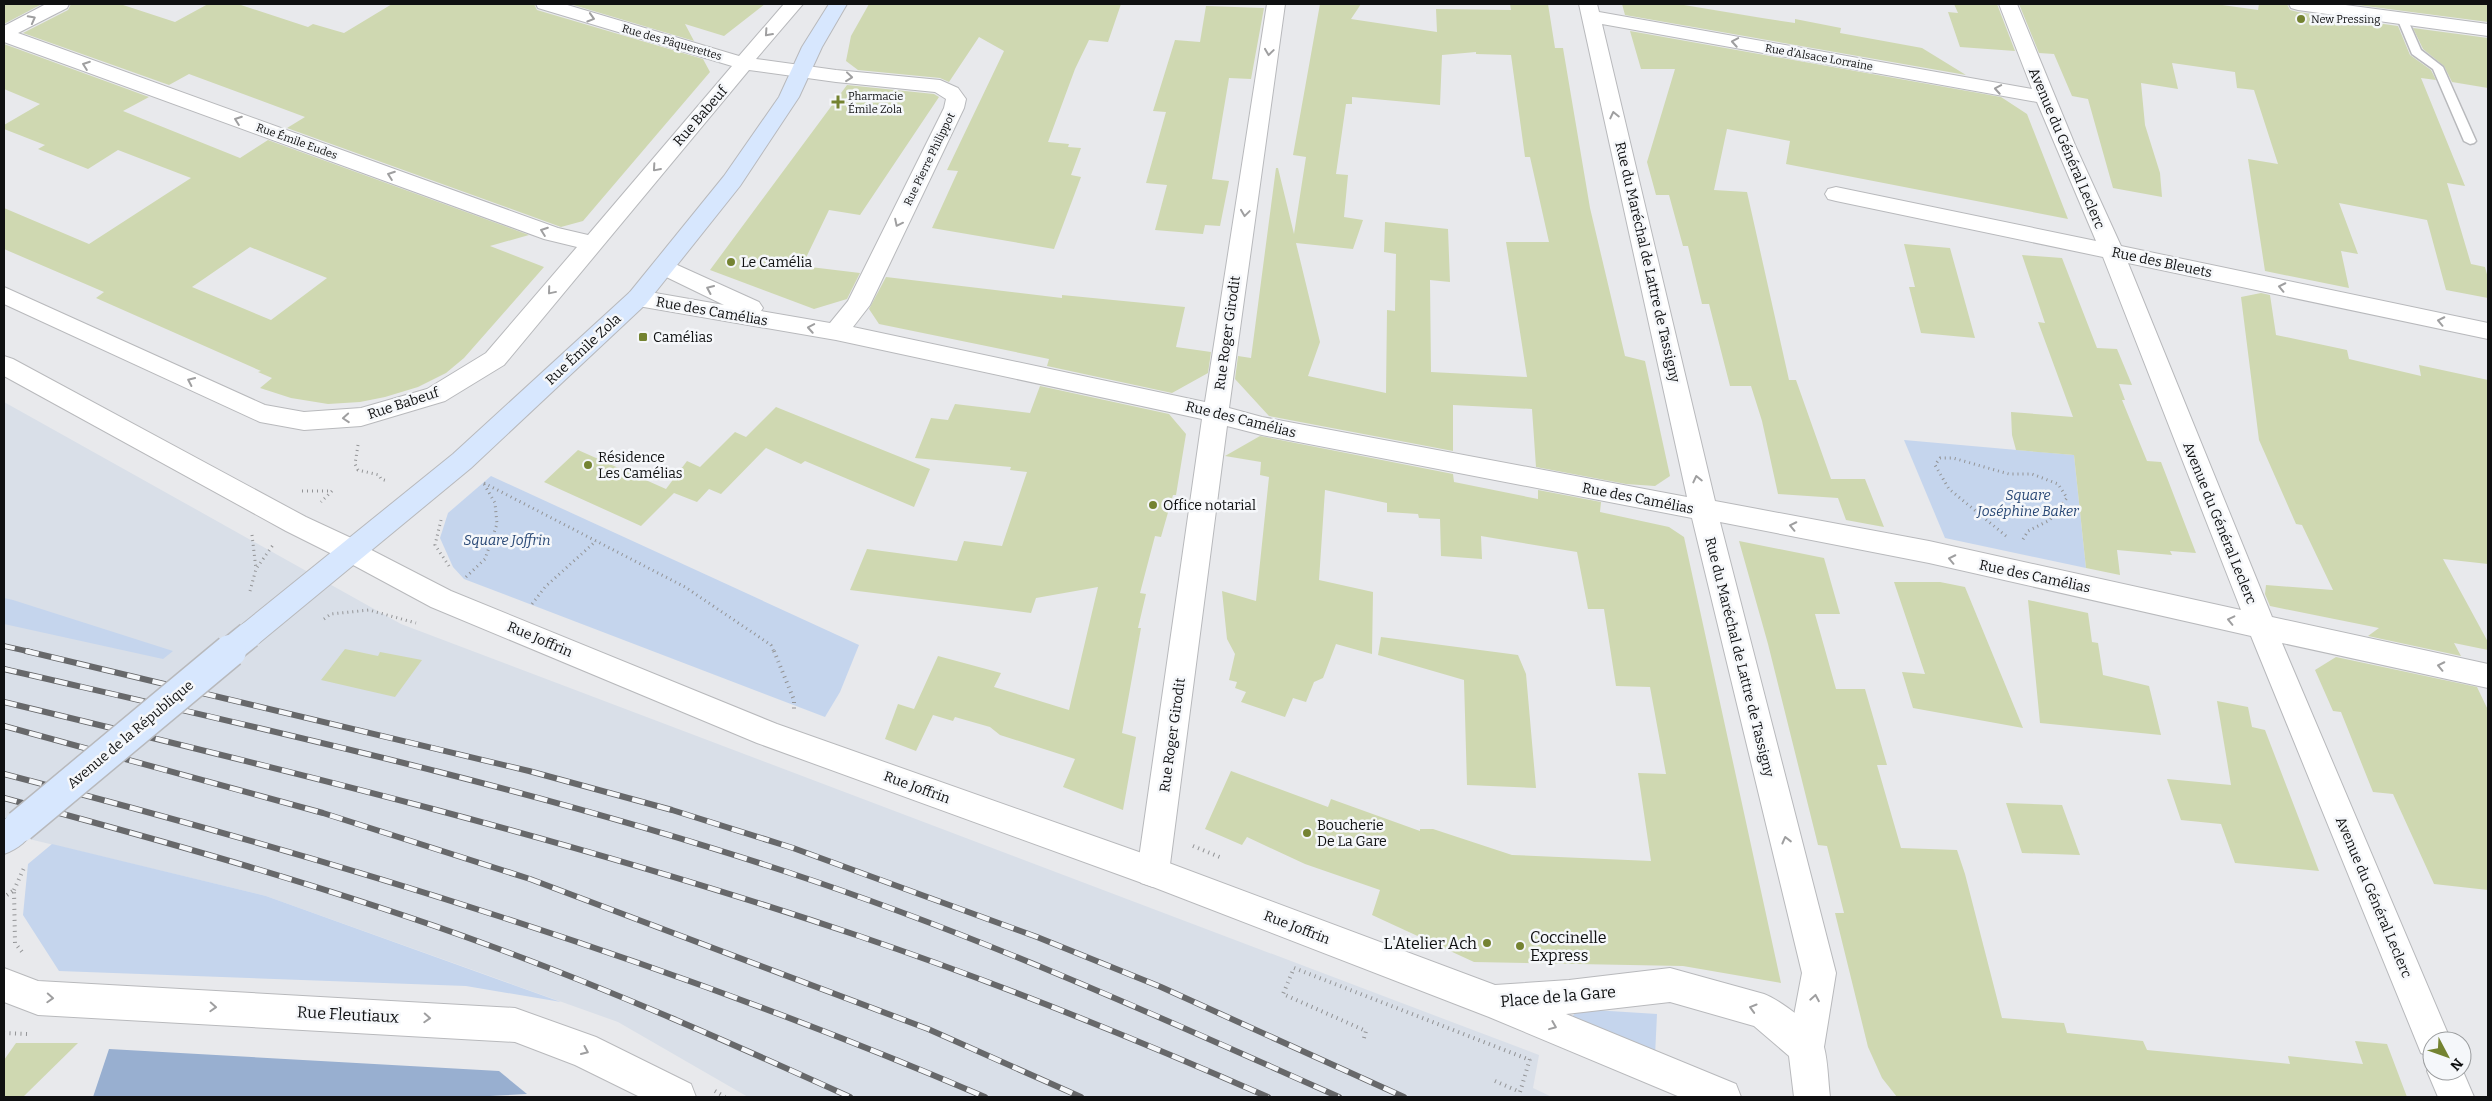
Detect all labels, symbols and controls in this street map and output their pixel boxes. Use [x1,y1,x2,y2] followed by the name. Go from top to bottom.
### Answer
[587,12,595,22] one-way arrow
[2295,13,2307,25] marker: New Pressing
[2311,13,2380,26] place label: New Pressing
[27,15,36,25] one-way arrow
[620,22,723,63] street label: Rue des Pâquerettes
[764,27,773,36] one-way arrow
[1731,37,1739,47] one-way arrow
[1764,42,1874,73] street label: Rue d'Alsace Lorraine
[1264,48,1274,56] one-way arrow
[82,61,90,71] one-way arrow
[2025,65,2108,231] street label: Avenue du Général Leclerc
[845,71,853,82] one-way arrow
[670,82,732,150] street label: Rue Babeuf
[1994,84,2003,94] one-way arrow
[848,90,903,116] place label: Pharmacie Émile Zola
[832,96,844,108] marker: Pharmacie Émile Zola
[901,111,958,208] street label: Rue Pierre Philippot
[1609,111,1620,120] one-way arrow
[235,116,243,126] one-way arrow
[255,120,339,162] street label: Rue Émile Eudes
[1611,140,1684,385] street label: Rue du Maréchal de Lattre de Tassigny
[653,162,662,171] one-way arrow
[387,171,396,181] one-way arrow
[1240,209,1251,217] one-way arrow
[894,218,904,227] one-way arrow
[540,227,549,237] one-way arrow
[2110,244,2214,281] street label: Rue des Bleuets
[741,254,812,271] place label: Le Camélia
[725,256,737,268] marker: Le Camélia
[1211,275,1244,391] street label: Rue Roger Girodit
[2277,282,2286,293] one-way arrow
[706,285,715,296] one-way arrow
[548,286,557,295] one-way arrow
[655,293,769,330] street label: Rue des Camélias
[541,309,625,389] street label: Rue Émile Zola
[2436,316,2445,327] one-way arrow
[807,323,816,333] one-way arrow
[653,329,713,346] place label: Camélias
[637,331,649,343] marker: Camélias
[187,377,196,388] one-way arrow
[365,384,442,423] street label: Rue Babeuf
[1184,398,1298,441] street label: Rue des Camélias
[342,413,350,424] one-way arrow
[2179,440,2260,607] street label: Avenue du Général Leclerc
[598,449,683,482] place label: Résidence Les Camélias
[582,459,594,471] marker: Résidence Les Camélias
[1692,474,1703,483] one-way arrow
[1581,479,1695,518] street label: Rue des Camélias
[1975,487,2080,520] park label: Square Joséphine Baker
[1163,497,1256,514] place label: Office notarial
[1147,499,1159,511] marker: Office notarial
[1789,521,1797,532] one-way arrow
[464,532,551,549] park label: Square Joffrin
[1701,535,1778,779] street label: Rue du Maréchal de Lattre de Tassigny
[1948,554,1957,564] one-way arrow
[1978,556,2092,597] street label: Rue des Camélias
[2226,615,2235,626] one-way arrow
[505,618,575,661] street label: Rue Joffrin
[2436,661,2445,672] one-way arrow
[64,677,197,792] street label: Avenue de la République
[1156,677,1189,793] street label: Rue Roger Girodit
[881,768,952,807] street label: Rue Joffrin
[2332,814,2415,980] street label: Avenue du Général Leclerc
[1317,817,1387,850] place label: Boucherie De La Gare
[1301,827,1313,839] marker: Boucherie De La Gare
[1781,836,1792,845] one-way arrow
[1261,907,1332,948] street label: Rue Joffrin
[1530,928,1607,965] place label: Coccinelle Express
[1383,934,1477,953] place label: L'Atelier Ach
[1481,937,1493,949] marker: L'Atelier Ach
[1514,940,1526,952] marker: Coccinelle Express
[1499,982,1617,1011] street label: Place de la Gare
[47,993,55,1004] one-way arrow
[1809,994,1819,1003] one-way arrow
[209,1002,217,1012] one-way arrow
[297,1002,400,1027] street label: Rue Fleutiaux
[1750,1004,1758,1014] one-way arrow
[424,1013,432,1024] one-way arrow
[1548,1020,1557,1030] one-way arrow
[2422,1031,2472,1081] north arrow
[580,1045,589,1055] one-way arrow
[2446,1055,2466,1074] text: N

